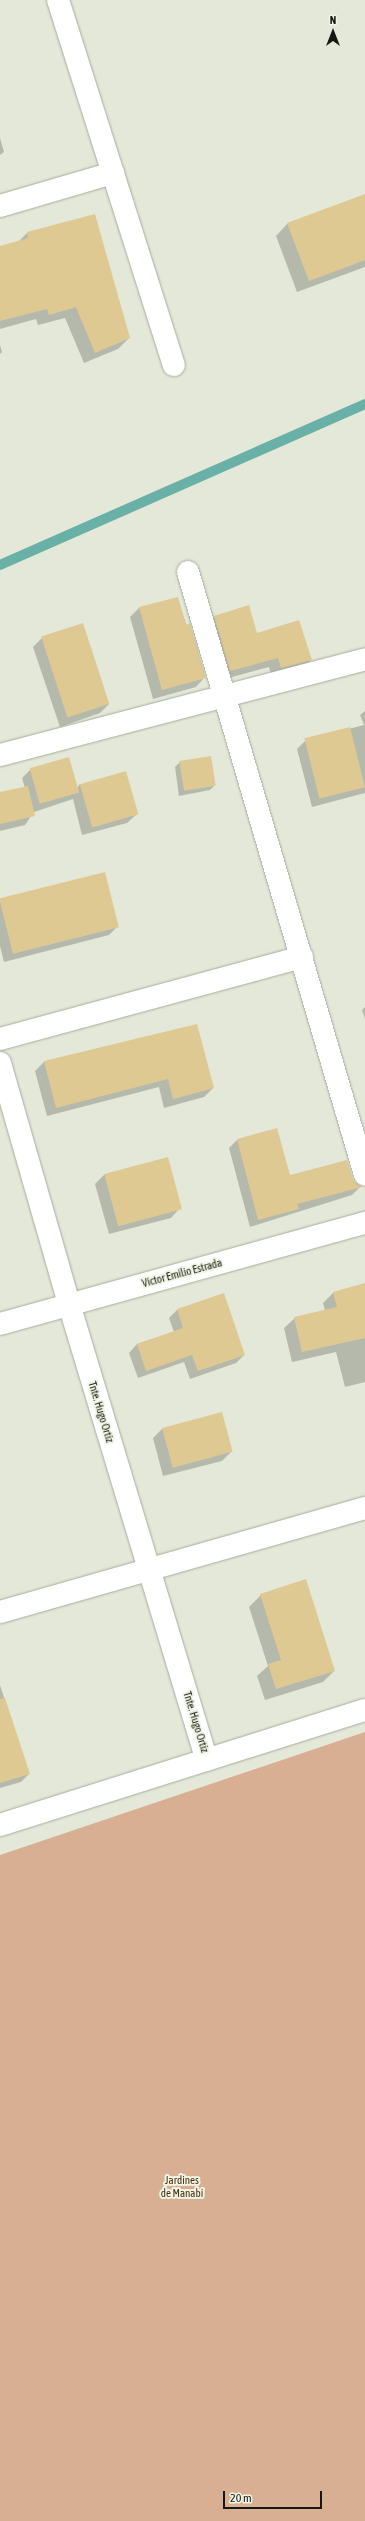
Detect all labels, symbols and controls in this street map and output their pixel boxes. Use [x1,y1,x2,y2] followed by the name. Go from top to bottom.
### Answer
[313,12,353,52] north arrow
[330,14,336,26] text: N
[140,1256,224,1290] street label: Víctor Emilio Estrada
[85,1380,117,1444] street label: Tnte. Hugo Ortíz
[180,1690,212,1754] street label: Tnte. Hugo Ortíz
[161,2174,203,2200] park label: Jardines de Manabí
[225,2483,324,2509] scale bar
[230,2491,252,2505] text: 20 m

